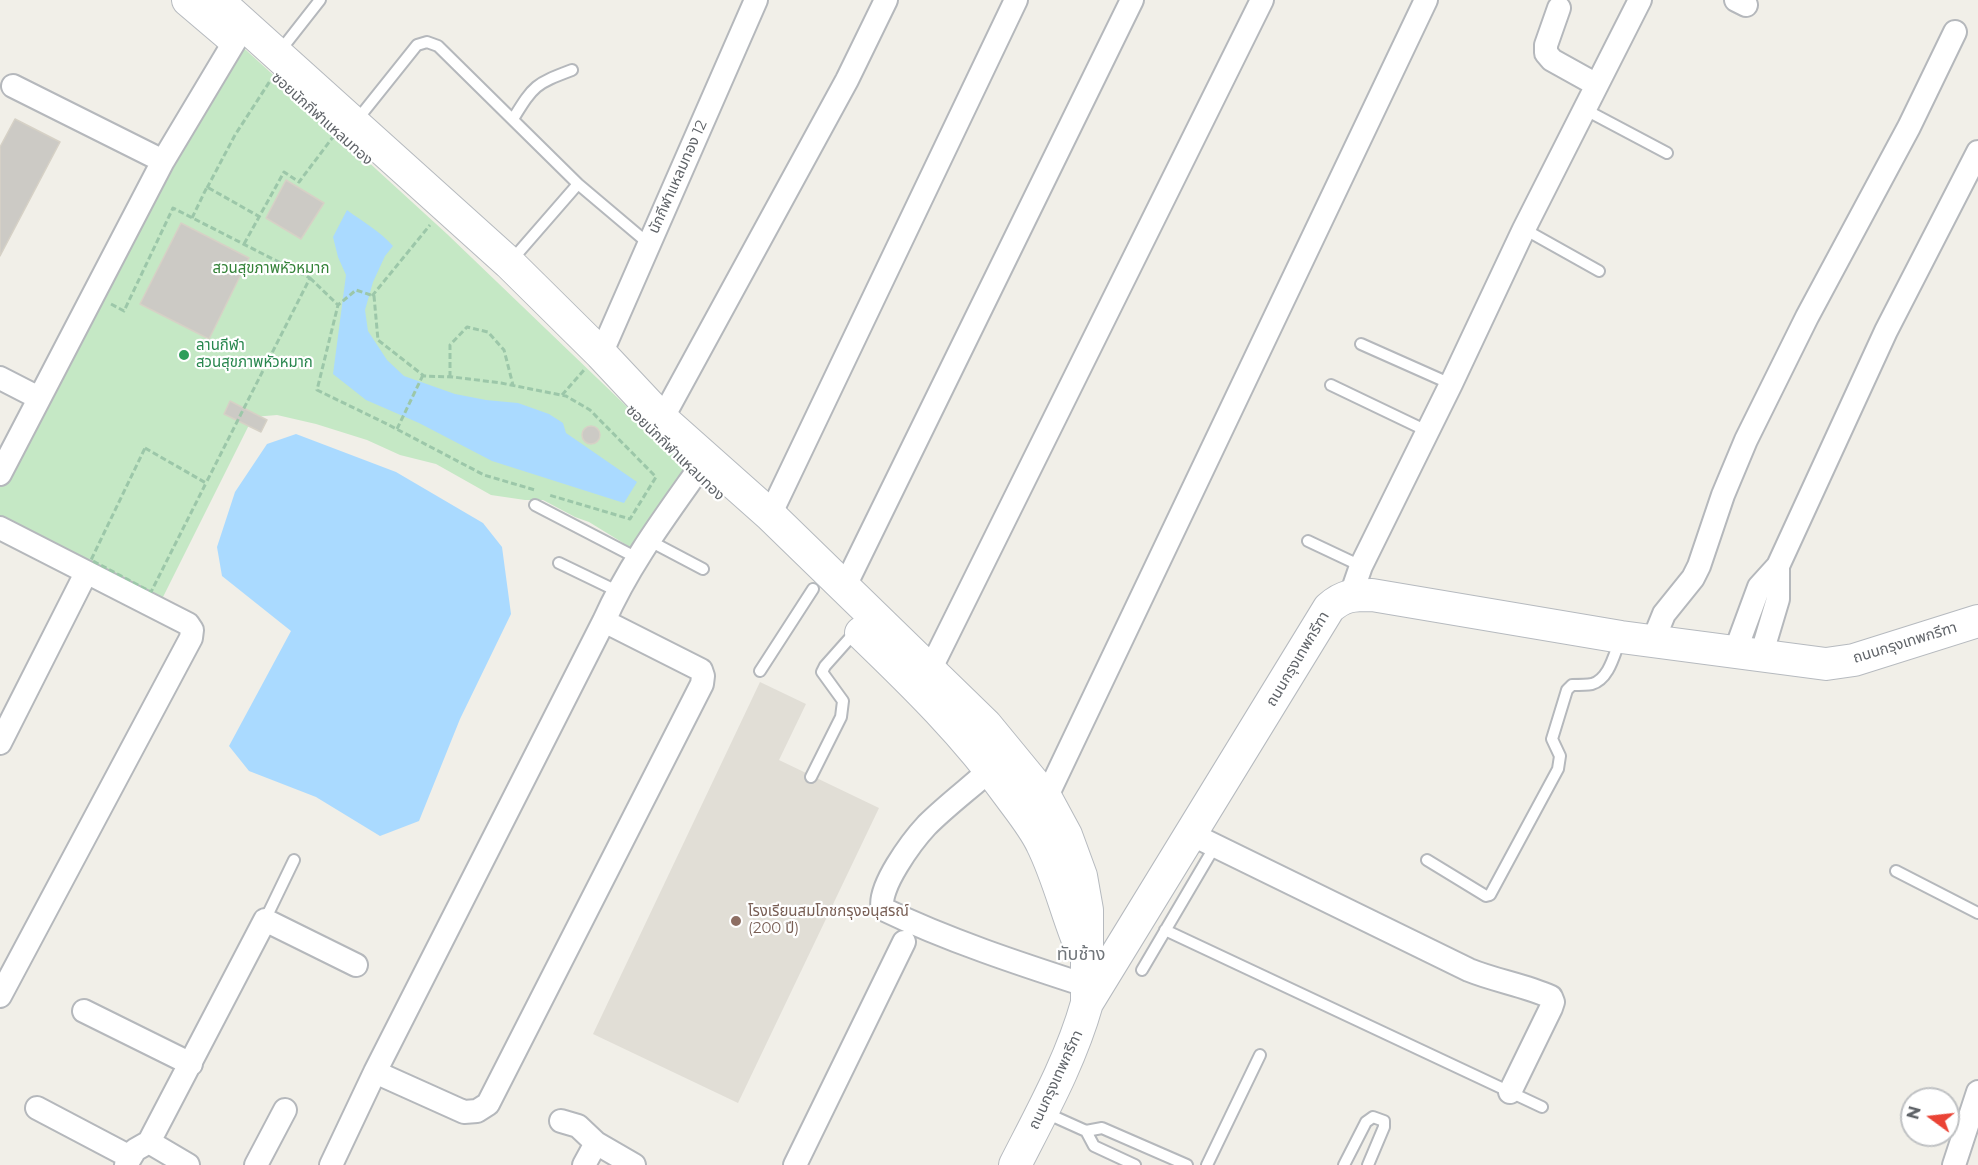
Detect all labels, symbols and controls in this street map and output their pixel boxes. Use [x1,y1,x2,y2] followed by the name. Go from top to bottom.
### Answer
[268,69,376,169] street label: ซอยนักกีฬาแหลมทอง
[645,118,711,236] street label: นักกีฬาแหลมทอง 12
[213,260,329,278] park label: สวนสุขภาพหัวหมาก
[196,337,313,372] place label: ลานกีฬา สวนสุขภาพหัวหมาก
[177,348,191,362] marker: ลานกีฬา สวนสุขภาพหัวหมาก
[622,401,728,505] street label: ซอยนักกีฬาแหลมทอง
[1263,608,1333,710] street label: ถนนกรุงเทพกรีฑา
[1851,619,1959,667] street label: ถนนกรุงเทพกรีฑา
[748,903,909,938] place label: โรงเรียนสมโภชกรุงอนุสรณ์ (200 ปี)
[729,914,743,928] marker: โรงเรียนสมโภชกรุงอนุสรณ์ (200 ปี)
[1057,944,1105,966] district label: ทับช้าง
[1025,1027,1087,1133] street label: ถนนกรุงเทพกรีฑา
[1900,1087,1960,1147] north arrow
[1903,1104,1925,1121] text: N

